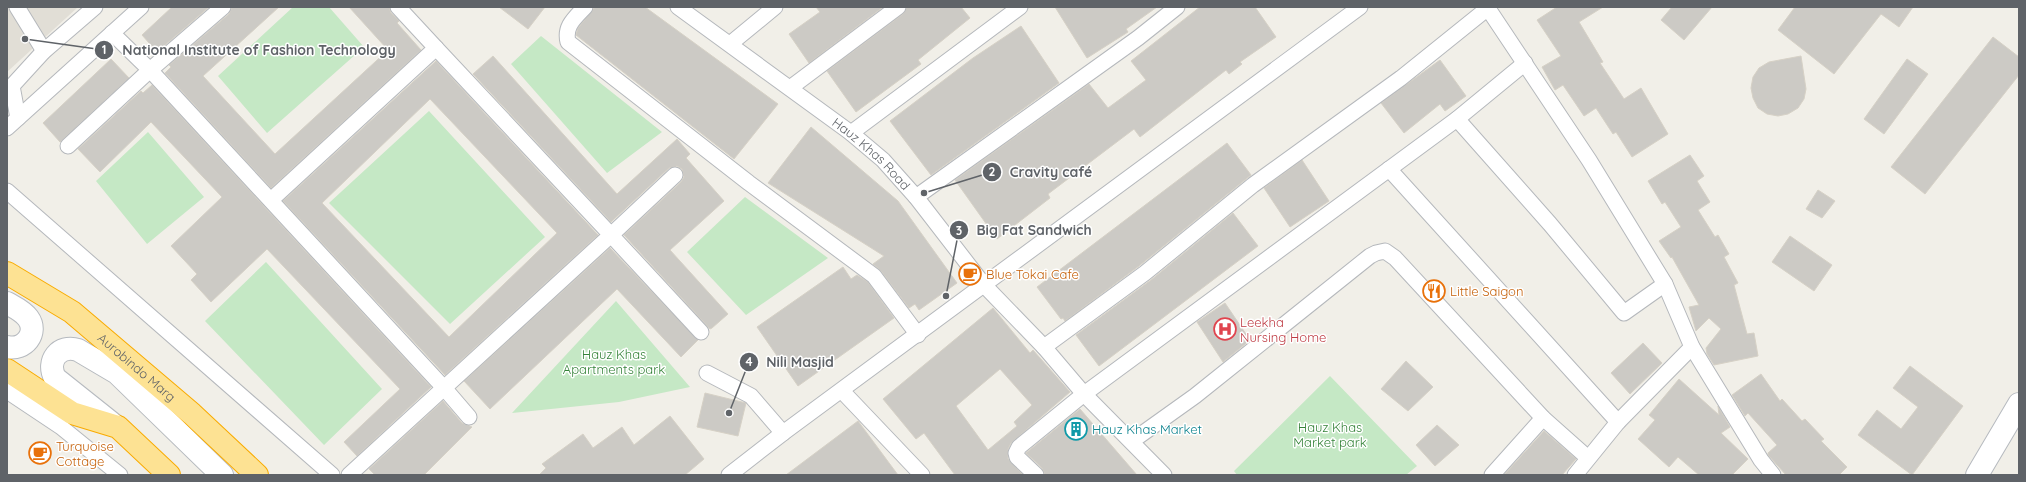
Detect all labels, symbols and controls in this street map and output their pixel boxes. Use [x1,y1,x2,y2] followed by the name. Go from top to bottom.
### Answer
[94,37,403,63] callout: National Institute of Fashion Technology
[122,41,396,59] text: National Institute of Fashion Technology
[102,42,106,57] text: 1
[829,114,914,193] street label: Hauz Khas Road
[982,159,1101,185] callout: Cravity café
[1010,163,1092,181] text: Cravity café
[989,164,996,179] text: 2
[949,217,1100,243] callout: Big Fat Sandwich
[976,221,1092,239] text: Big Fat Sandwich
[956,223,962,238] text: 3
[957,261,983,287] cafe icon: Blue Tokai Cafe
[986,266,1079,282] place label: Blue Tokai Cafe
[1421,278,1447,304] restaurant icon: Little Saigon
[1450,283,1523,299] place label: Little Saigon
[1240,314,1326,345] place label: Leekha Nursing Home
[1212,316,1238,342] hospital icon: Leekha Nursing Home
[95,330,179,405] street label: Aurobindo Marg
[563,346,665,377] park label: Hauz Khas Apartments park
[739,349,842,375] callout: Nili Masjid
[766,353,834,371] text: Nili Masjid
[745,354,753,369] text: 4
[1063,416,1089,442] building icon: Hauz Khas Market
[1293,419,1367,450] park label: Hauz Khas Market park
[1092,421,1202,437] place label: Hauz Khas Market
[56,438,114,469] place label: Turquoise Cottage
[27,440,53,466] cafe icon: Turquoise Cottage

